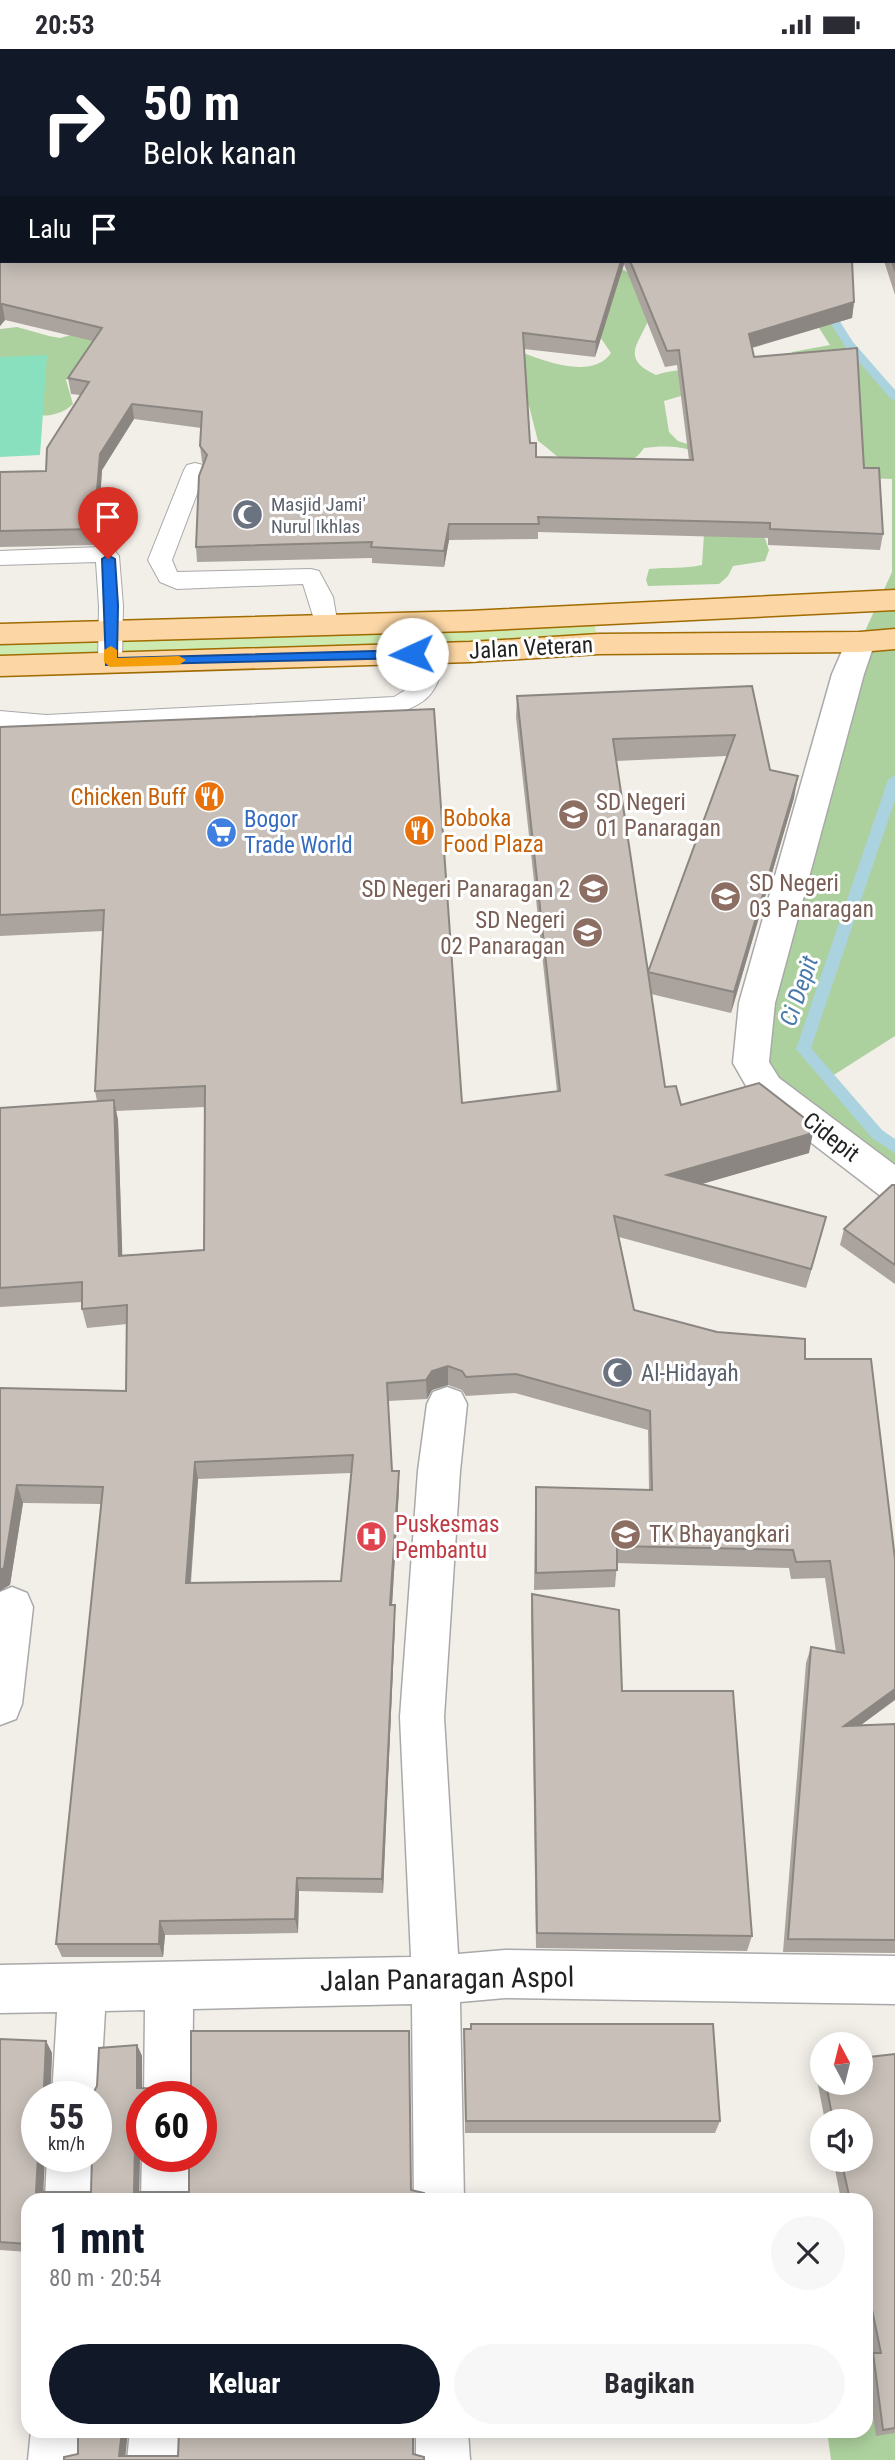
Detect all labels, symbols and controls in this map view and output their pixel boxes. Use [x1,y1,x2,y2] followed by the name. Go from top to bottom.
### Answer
[35,10,95,40] text: 20:53
[143,75,240,132] text: 50 m
[28,77,119,168] icon: right
[143,134,297,172] text: Belok kanan
[85,210,123,248] icon: arrive
[28,214,71,244] text: Lalu
[78,487,138,559] pin
[271,493,366,538] place label: Masjid Jami' Nurul Ikhlas
[89,498,127,536] icon: arrive
[231,498,265,532] mosque icon: Masjid Jami' Nurul Ikhlas
[375,617,449,691] position arrow
[468,631,594,665] street label: Jalan Veteran
[192,780,226,814] restaurant icon: Chicken Buff
[70,784,187,811] place label: Chicken Buff
[596,789,721,842] place label: SD Negeri 01 Panaragan
[556,798,590,832] school or university icon: SD Negeri 01 Panaragan
[443,805,544,858] place label: Boboka Food Plaza
[244,806,353,859] place label: Bogor Trade World
[403,814,437,848] restaurant icon: Boboka Food Plaza
[204,815,238,849] supermarket icon: Bogor Trade World
[749,870,874,923] place label: SD Negeri 03 Panaragan
[576,872,610,906] school or university icon: SD Negeri Panaragan 2
[361,876,570,903] place label: SD Negeri Panaragan 2
[709,879,743,913] school or university icon: SD Negeri 03 Panaragan
[440,907,565,960] place label: SD Negeri 02 Panaragan
[571,916,605,950] school or university icon: SD Negeri 02 Panaragan
[774,952,824,1030] water label: Ci Depit
[797,1107,865,1167] street label: Cidepit
[601,1356,635,1390] mosque icon: Al-Hidayah
[641,1360,739,1387] place label: Al-Hidayah
[395,1511,500,1564] place label: Puskesmas Pembantu
[609,1517,643,1551] school or university icon: TK Bhayangkari
[355,1520,389,1554] hospital icon: Puskesmas Pembantu
[649,1521,790,1548] place label: TK Bhayangkari
[320,1960,574,1998] street label: Jalan Panaragan Aspol
[810,2032,873,2095] north arrow
[810,2032,873,2172] map controls
[126,2081,217,2172] speed limit sign: 60
[49,2097,84,2138] text: 55
[810,2109,873,2172] button: sound
[48,2133,85,2154] text: km/h
[49,2214,145,2263] text: 1 mnt
[771,2216,845,2290] button: close
[49,2265,161,2292] text: 80 m · 20:54
[49,2344,440,2424] button: Keluar
[454,2344,845,2424] button: Bagikan

